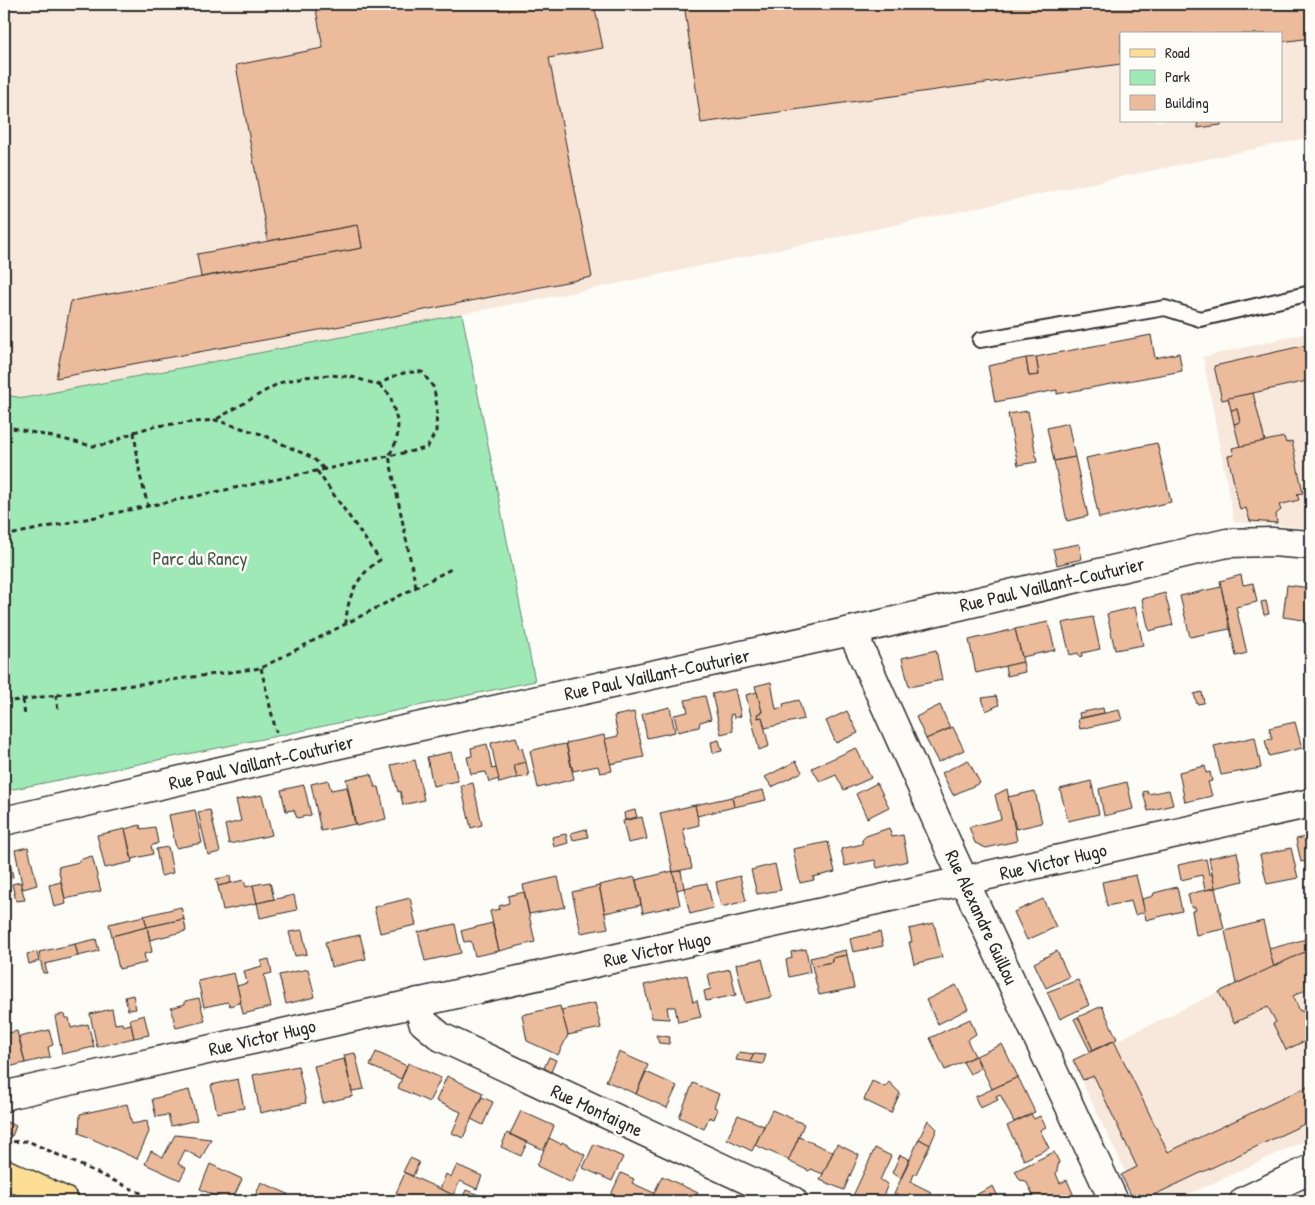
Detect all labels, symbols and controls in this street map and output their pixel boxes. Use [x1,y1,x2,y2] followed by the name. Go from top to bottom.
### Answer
[1120,32,1282,122] legend
[1165,42,1190,63] text: Road
[1165,66,1190,87] text: Park
[1165,92,1209,113] text: Building
[152,545,248,571] park label: Parc du Rancy
[957,550,1148,618] street label: Rue Paul Vaillant-Couturier
[562,642,753,706] street label: Rue Paul Vaillant-Couturier
[166,728,357,796] street label: Rue Paul Vaillant-Couturier
[997,836,1109,886] street label: Rue Victor Hugo
[939,845,1025,989] street label: Rue Alexandre Guillou
[601,925,713,973] street label: Rue Victor Hugo
[206,1012,318,1062] street label: Rue Victor Hugo
[547,1077,648,1143] street label: Rue Montaigne

